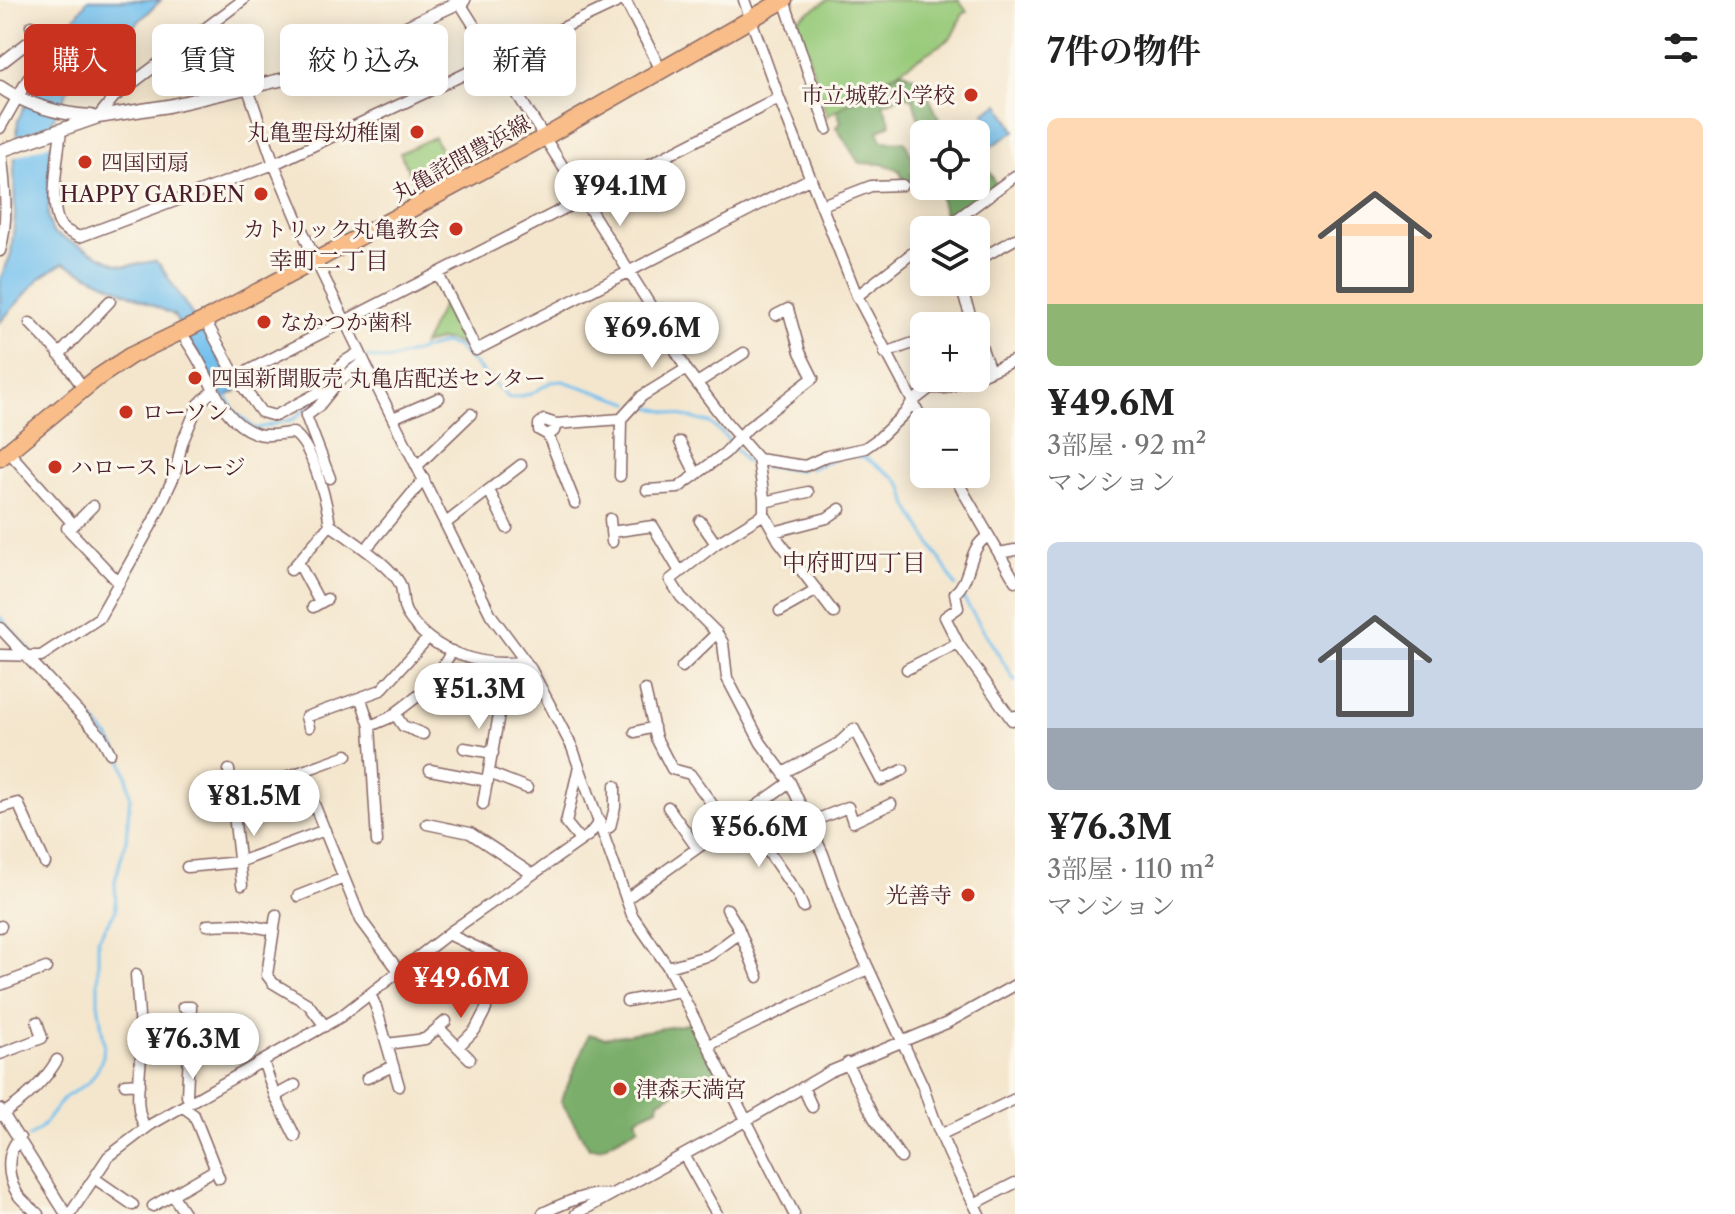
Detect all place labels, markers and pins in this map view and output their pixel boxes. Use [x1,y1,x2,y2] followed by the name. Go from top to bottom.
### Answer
[801,82,955,109] place label: 市立城乾小学校
[962,86,980,104] marker: 市立城乾小学校
[247,119,401,146] place label: 丸亀聖母幼稚園
[408,123,426,141] marker: 丸亀聖母幼稚園
[101,149,189,176] place label: 四国団扇
[76,153,94,171] marker: 四国団扇
[555,160,685,228] pin: ¥94.1M
[60,181,245,208] place label: HAPPY GARDEN
[252,185,270,203] marker: HAPPY GARDEN
[243,216,440,243] place label: カトリック丸亀教会
[447,220,465,238] marker: カトリック丸亀教会
[587,302,717,370] pin: ¥69.6M
[280,309,412,336] place label: なかつか歯科
[255,313,273,331] marker: なかつか歯科
[211,365,546,392] place label: 四国新聞販売 丸亀店配送センター
[186,369,204,387] marker: 四国新聞販売 丸亀店配送センター
[142,399,229,426] place label: ローソン
[117,403,135,421] marker: ローソン
[71,454,245,481] place label: ハローストレージ
[46,458,64,476] marker: ハローストレージ
[414,663,544,731] pin: ¥51.3M
[189,770,319,838] pin: ¥81.5M
[694,801,824,869] pin: ¥56.6M
[886,882,952,909] place label: 光善寺
[959,886,977,904] marker: 光善寺
[396,952,526,1020] pin: ¥49.6M
[128,1013,258,1081] pin: ¥76.3M
[636,1076,746,1103] place label: 津森天満宮
[611,1080,629,1098] marker: 津森天満宮

